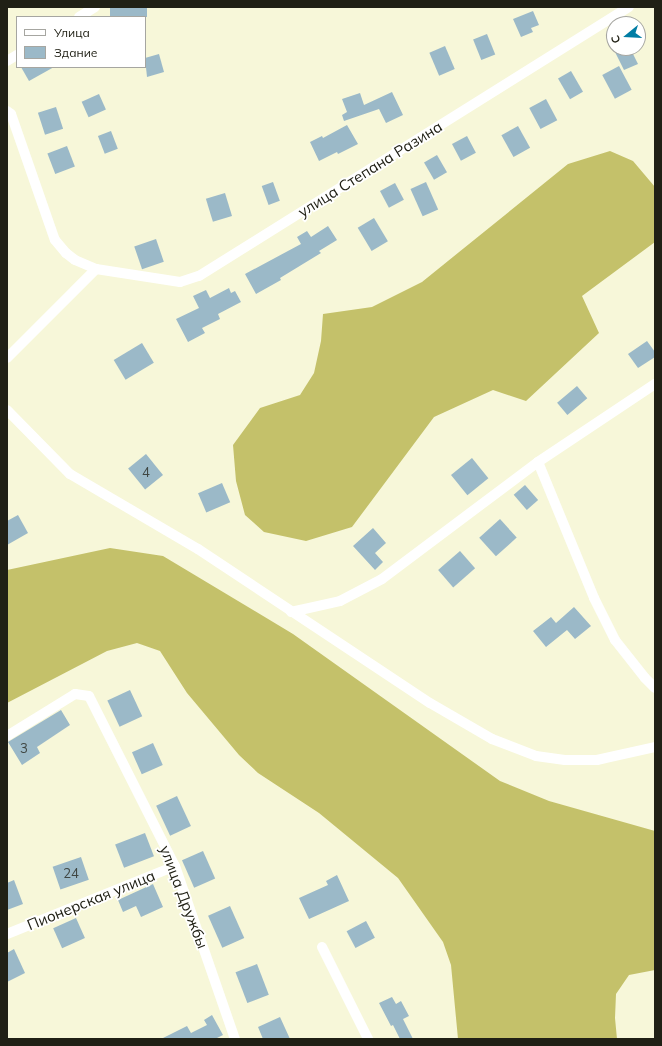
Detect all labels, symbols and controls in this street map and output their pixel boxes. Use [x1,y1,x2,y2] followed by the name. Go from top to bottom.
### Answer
[16,16,146,68] legend
[606,16,646,56] north arrow
[54,25,90,40] text: Улица
[608,34,623,45] text: С
[54,45,97,60] text: Здание
[295,117,445,221] street label: улица Степана Разина
[142,464,150,480] house number: 4
[20,740,28,756] house number: 3
[156,843,212,951] street label: улица Дружбы
[63,865,79,881] house number: 24
[24,866,158,934] street label: Пионерская улица

